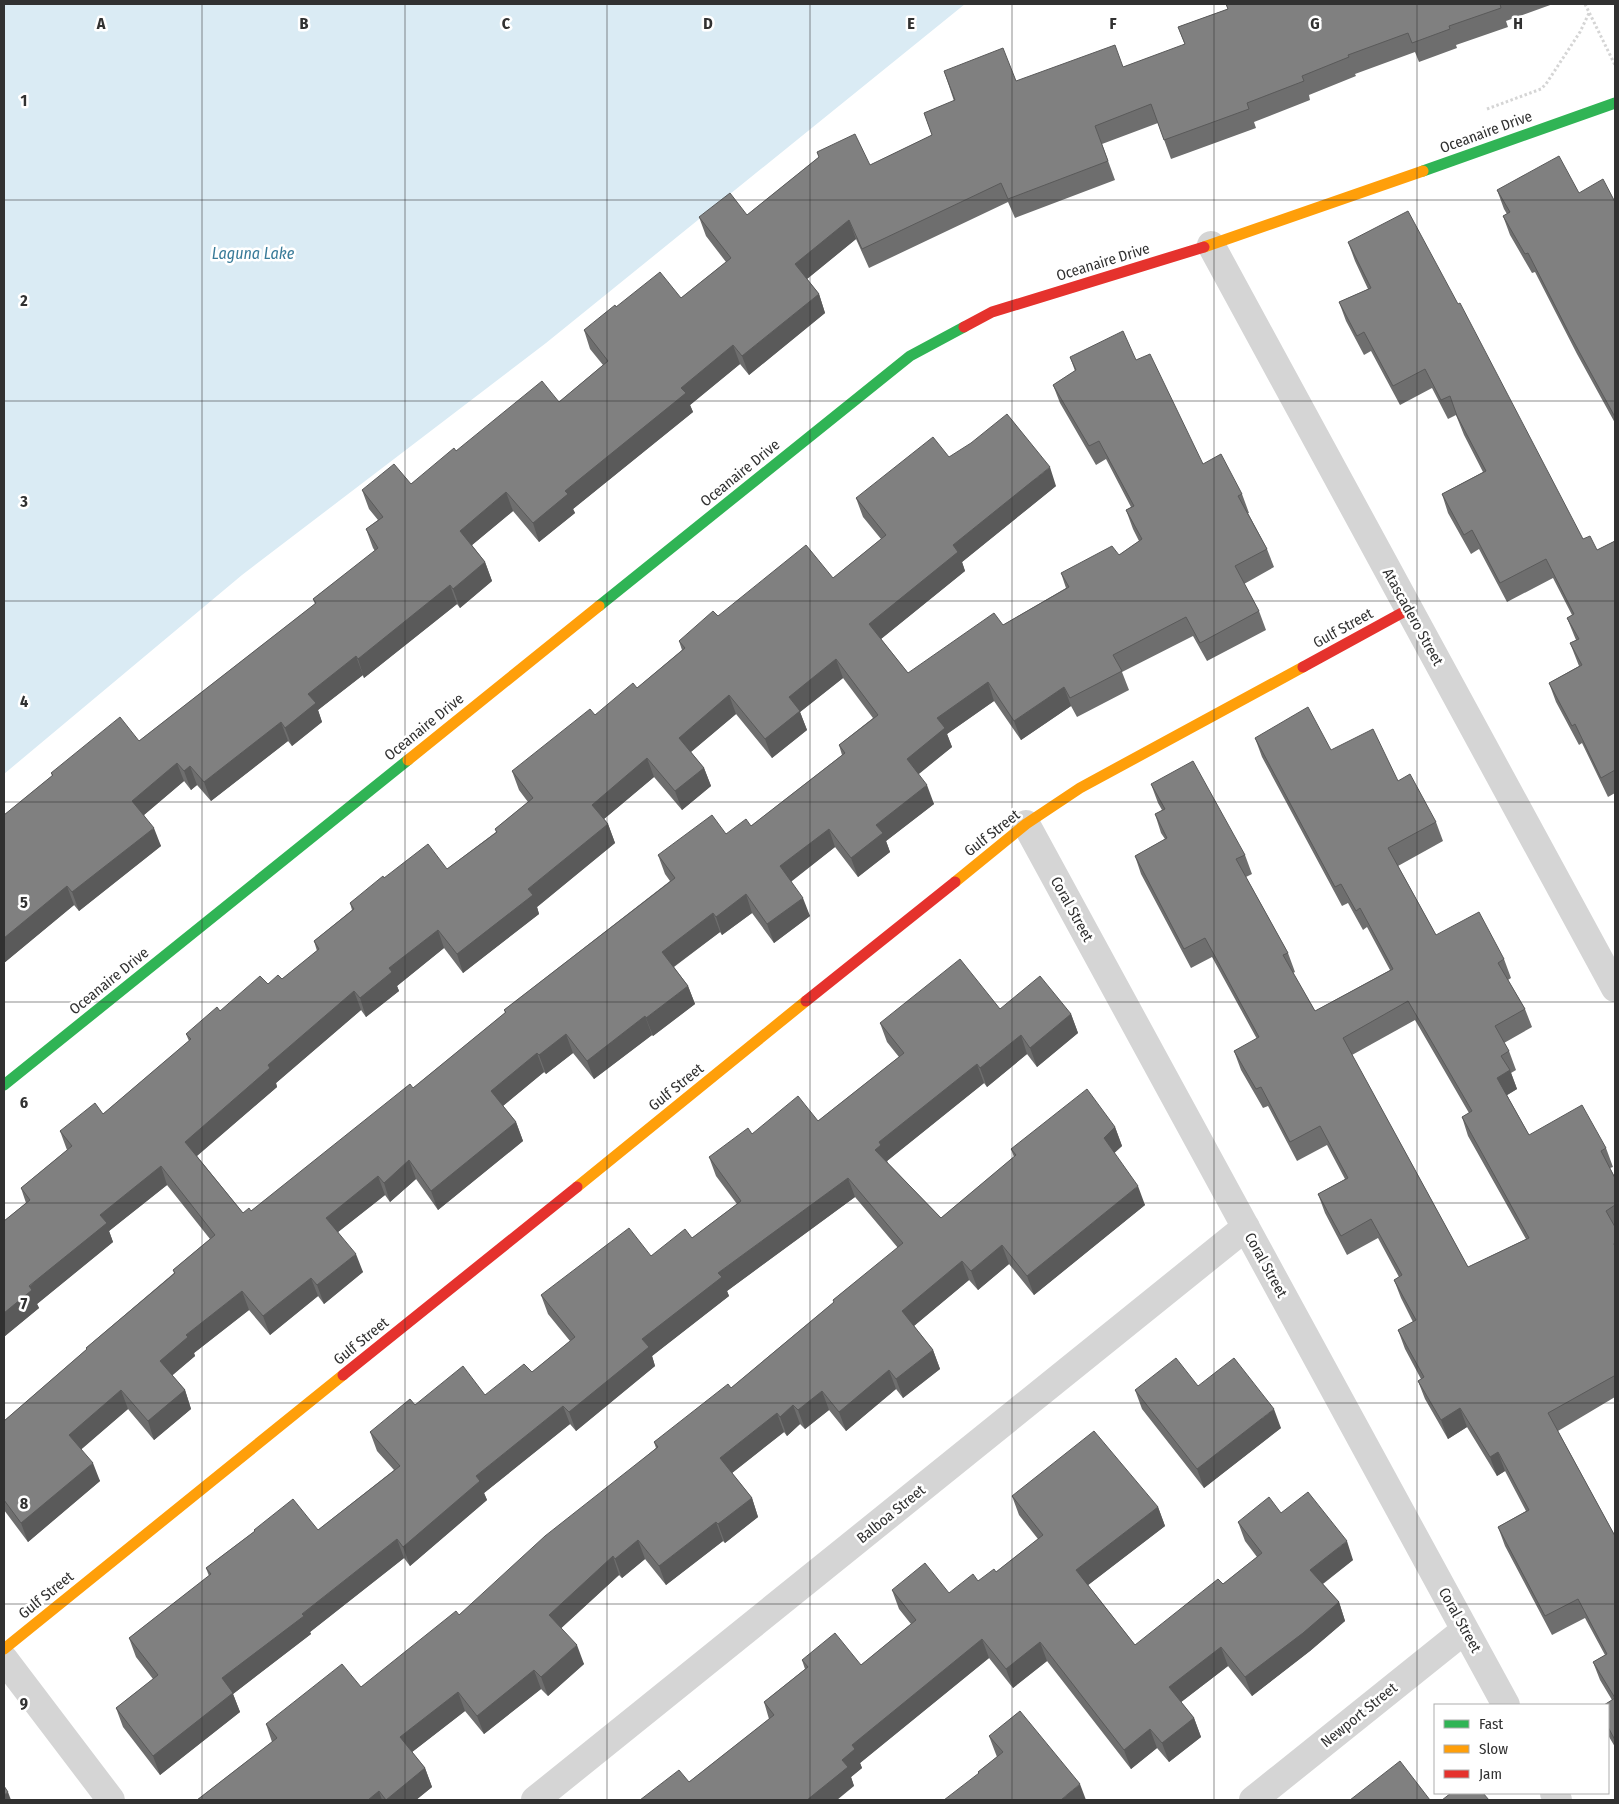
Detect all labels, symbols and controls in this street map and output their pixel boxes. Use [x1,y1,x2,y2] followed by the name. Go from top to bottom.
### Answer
[96,14,106,33] text: A
[300,14,309,33] text: B
[502,14,511,33] text: C
[703,14,713,33] text: D
[907,14,915,33] text: E
[1109,14,1117,33] text: F
[1310,14,1320,33] text: G
[1513,14,1523,33] text: H
[21,91,27,110] text: 1
[1437,107,1535,157] street label: Oceanaire Drive
[1054,239,1152,285] street label: Oceanaire Drive
[212,244,295,263] water label: Laguna Lake
[19,291,28,310] text: 2
[697,436,783,510] street label: Oceanaire Drive
[19,492,28,511] text: 3
[1379,565,1447,669] street label: Atascadero Street
[1310,604,1376,652] street label: Gulf Street
[381,690,467,764] street label: Oceanaire Drive
[20,692,28,711] text: 4
[961,806,1023,860] street label: Gulf Street
[1047,873,1097,945] street label: Coral Street
[20,893,28,912] text: 5
[66,944,152,1018] street label: Oceanaire Drive
[645,1059,707,1115] street label: Gulf Street
[20,1093,28,1112] text: 6
[1241,1229,1291,1301] street label: Coral Street
[21,1294,28,1313] text: 7
[330,1313,392,1369] street label: Gulf Street
[853,1481,929,1547] street label: Balboa Street
[20,1494,29,1513] text: 8
[15,1567,77,1623] street label: Gulf Street
[1435,1584,1485,1656] street label: Coral Street
[1317,1679,1401,1751] street label: Newport Street
[20,1694,28,1713] text: 9
[1434,1704,1609,1794] legend
[1479,1715,1503,1733] text: Fast
[1479,1740,1508,1758] text: Slow
[1479,1765,1502,1783] text: Jam

